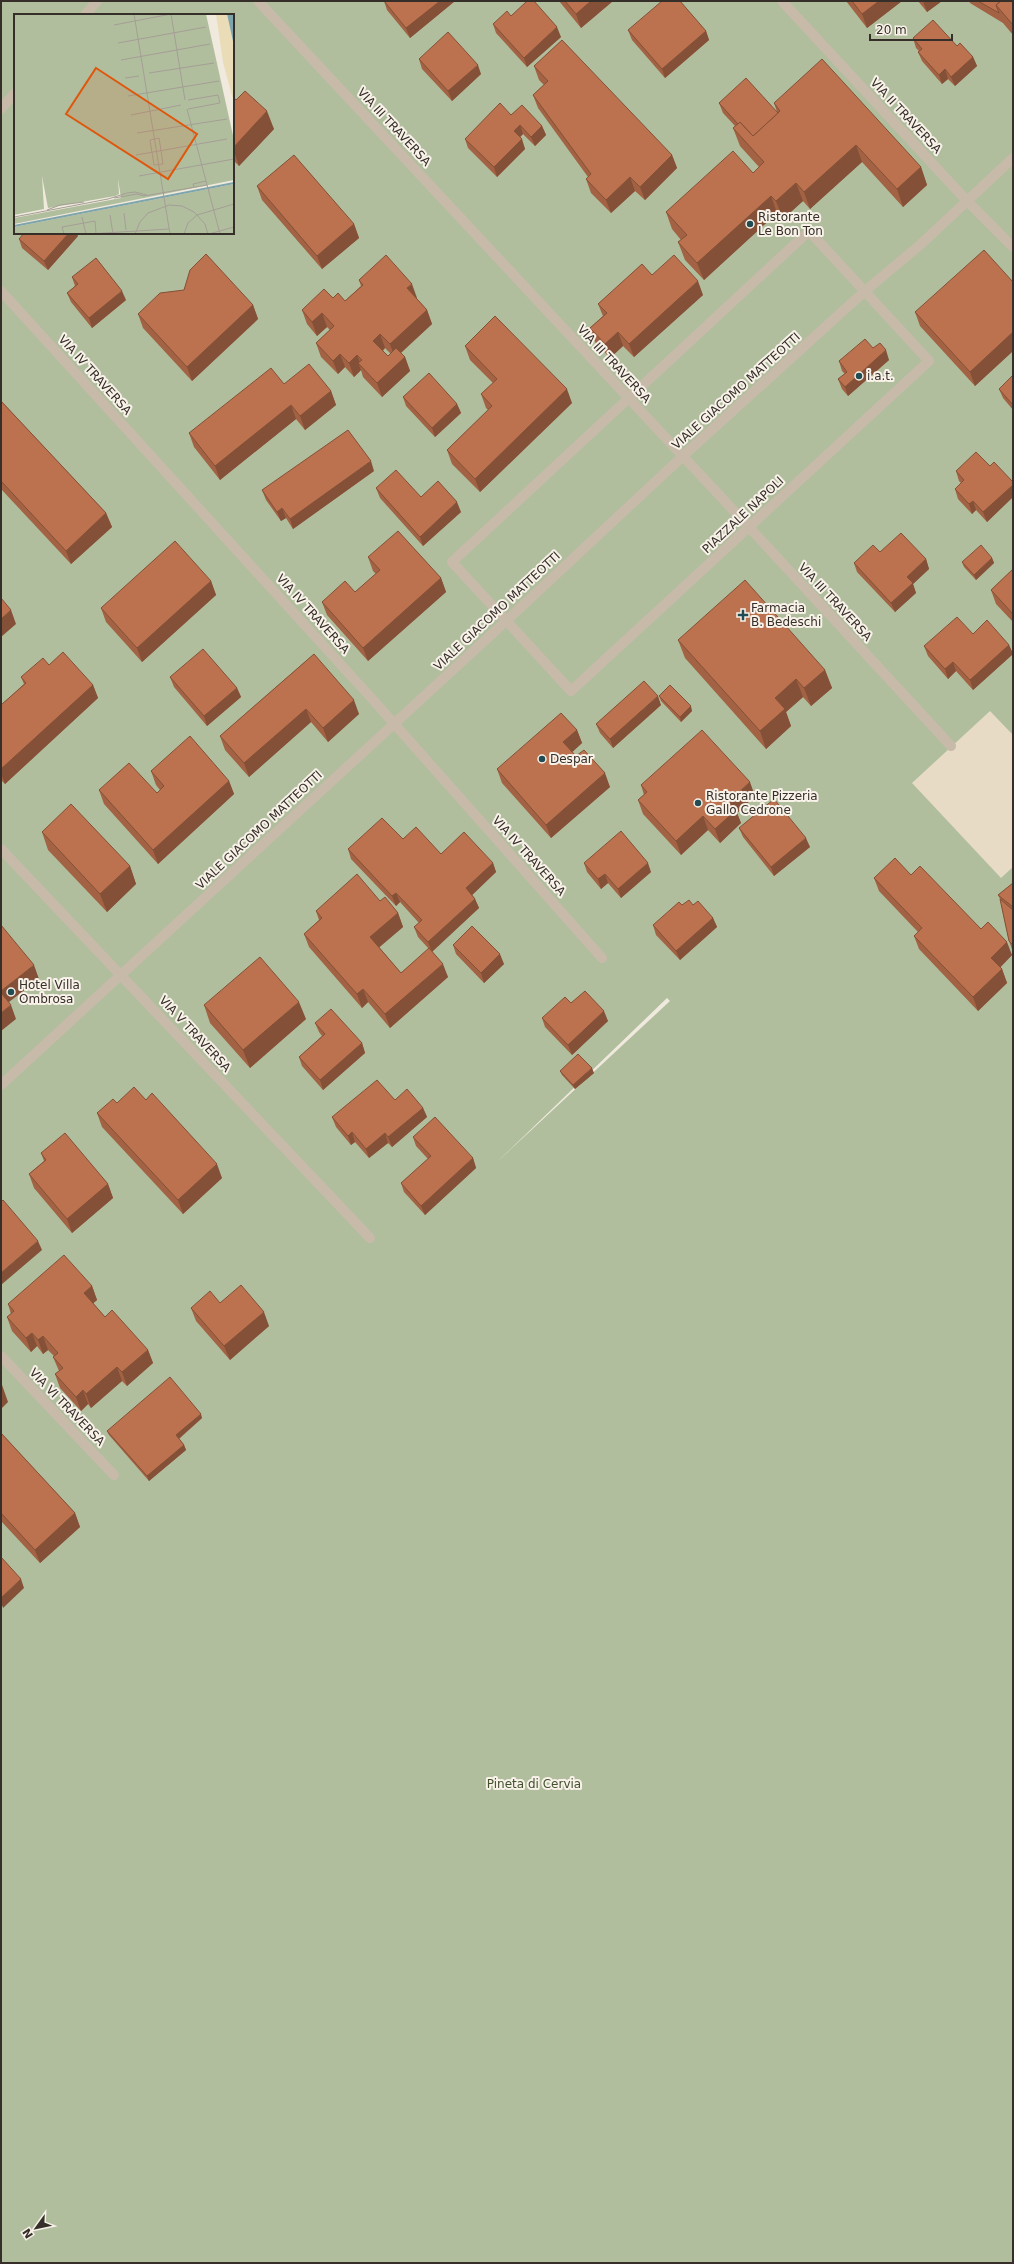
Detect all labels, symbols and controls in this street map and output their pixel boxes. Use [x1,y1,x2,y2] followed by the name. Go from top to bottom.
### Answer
[14,14,234,234] inset map
[870,16,952,42] scale bar
[876,23,907,37] text: 20 m
[868,76,945,157] street label: VIA II TRAVERSA
[354,85,434,169] street label: VIA III TRAVERSA
[758,210,823,238] place label: Ristorante Le Bon Ton
[745,219,755,229] marker: Ristorante Le Bon Ton
[574,322,654,406] street label: VIA III TRAVERSA
[669,330,803,452] street label: VIALE GIACOMO MATTEOTTI
[56,332,135,418] street label: VIA IV TRAVERSA
[867,369,894,383] place label: i.a.t.
[854,371,864,381] marker: i.a.t.
[700,474,786,556] street label: PIAZZALE NAPOLI
[431,549,563,673] street label: VIALE GIACOMO MATTEOTTI
[795,560,875,644] street label: VIA III TRAVERSA
[274,571,353,657] street label: VIA IV TRAVERSA
[751,601,821,629] place label: Farmacia B. Bedeschi
[738,610,748,620] marker: Farmacia B. Bedeschi
[550,752,593,766] place label: Despar
[537,754,547,764] marker: Despar
[193,768,325,892] street label: VIALE GIACOMO MATTEOTTI
[706,789,818,817] place label: Ristorante Pizzeria Gallo Cedrone
[693,798,703,808] marker: Ristorante Pizzeria Gallo Cedrone
[490,813,569,899] street label: VIA IV TRAVERSA
[19,978,80,1006] place label: Hotel Villa Ombrosa
[6,987,16,997] marker: Hotel Villa Ombrosa
[156,993,234,1075] street label: VIA V TRAVERSA
[26,1365,108,1449] street label: VIA VI TRAVERSA
[487,1777,581,1791] park label: Pineta di Cervia
[16,2208,56,2248] north arrow
[20,2226,36,2241] text: N

